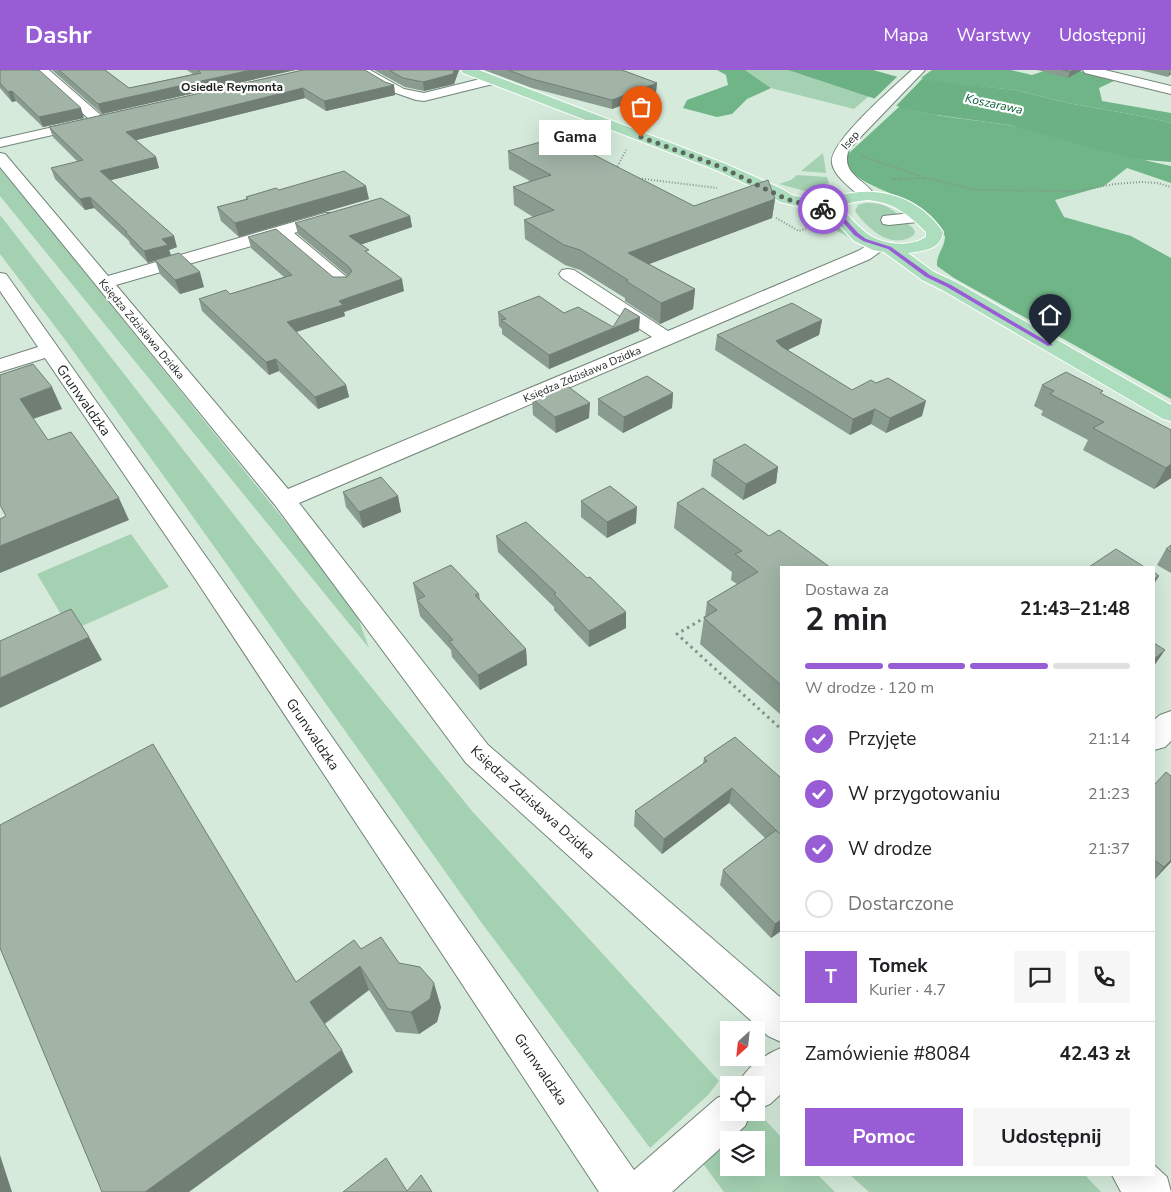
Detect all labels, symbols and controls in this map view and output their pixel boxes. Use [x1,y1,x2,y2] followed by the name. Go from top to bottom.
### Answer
[25,19,92,51] text: Dashr
[884,23,928,47] text: Mapa
[956,23,1031,47] text: Warstwy
[1059,23,1146,47] text: Udostępnij
[181,79,283,95] district label: Osiedle Reymonta
[620,86,662,137] pin
[964,90,1024,118] water label: Koszarawa
[627,93,655,121] icon: bag
[538,120,611,154] callout: Gama
[553,126,597,148] text: Gama
[838,128,863,153] street label: Isep
[798,184,848,234] courier
[809,195,837,223] icon: bike
[95,276,188,383] street label: Księdza Zdzisława Dzidka
[1029,294,1071,345] pin
[1036,301,1064,329] icon: home
[521,343,644,406] street label: Księdza Zdzisława Dzidka
[52,361,115,440] street label: Grunwaldzka
[805,579,889,601] text: Dostawa za
[1020,596,1130,622] text: 21:43–21:48
[805,598,888,641] text: 2 min
[805,677,934,699] text: W drodze · 120 m
[281,695,344,774] street label: Grunwaldzka
[805,725,833,753] icon: check
[848,726,916,752] text: Przyjęte
[1088,728,1130,750] text: 21:14
[466,741,599,863] street label: Księdza Zdzisława Dzidka
[805,780,833,808] icon: check
[848,781,1000,807] text: W przygotowaniu
[1088,783,1130,805] text: 21:23
[805,835,833,863] icon: check
[848,836,932,862] text: W drodze
[1088,838,1130,860] text: 21:37
[848,891,954,917] text: Dostarczone
[1014,951,1066,1003] button: chat
[1078,951,1130,1003] button: phone
[869,953,927,979] text: Tomek
[825,964,837,990] text: T
[869,979,946,1001] text: Kurier · 4.7
[720,1021,765,1066] north arrow
[720,1021,765,1176] map controls
[509,1030,572,1109] street label: Grunwaldzka
[805,1041,970,1067] text: Zamówienie #8084
[1059,1041,1130,1067] text: 42.43 zł
[720,1076,765,1121] button: locate
[805,1108,963,1166] button: Pomoc
[973,1108,1130,1166] button: Udostępnij
[720,1131,765,1176] button: layers

